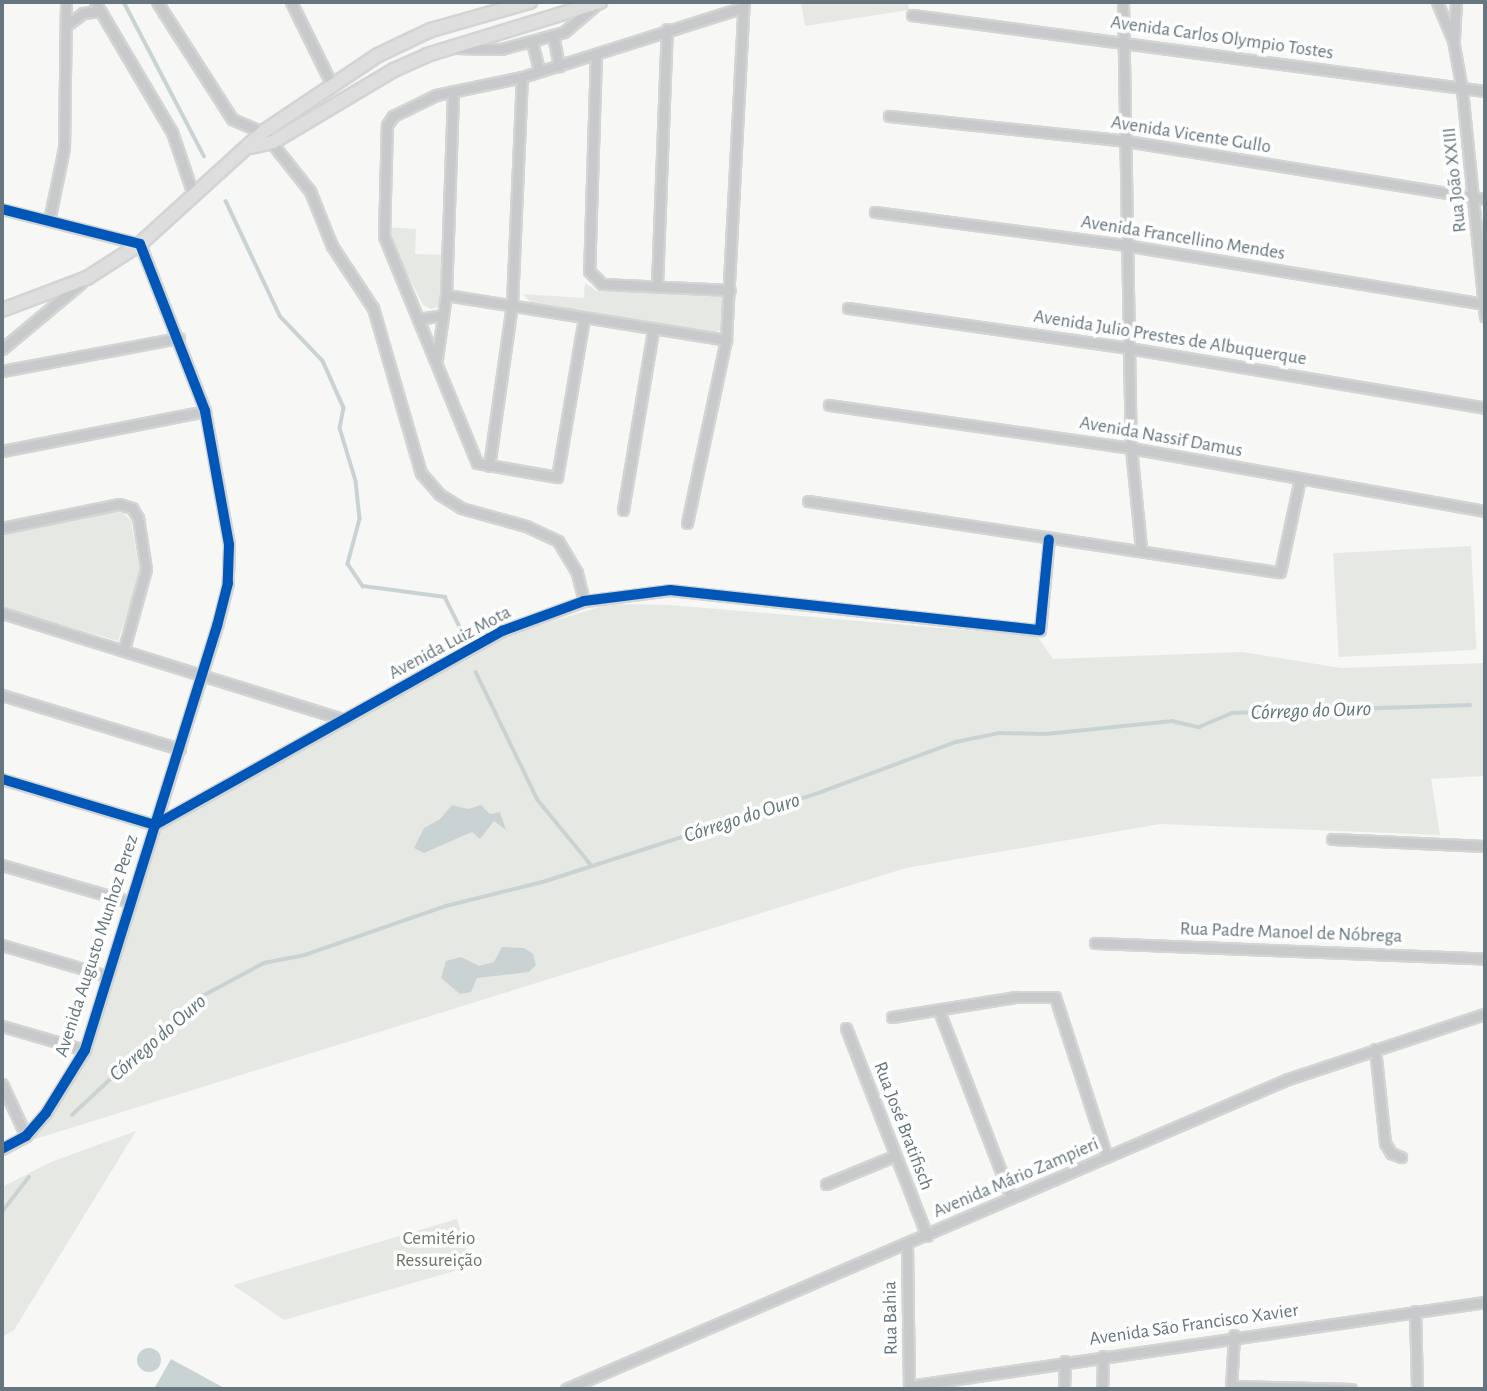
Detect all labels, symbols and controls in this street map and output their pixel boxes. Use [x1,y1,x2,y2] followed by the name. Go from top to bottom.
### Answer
[1109,11,1335,65] street label: Avenida Carlos Olympio Tostes
[1109,111,1273,159] street label: Avenida Vicente Gullo
[1438,126,1472,234] street label: Rua João XXIII
[1079,211,1287,265] street label: Avenida Francellino Mendes
[1032,305,1308,371] street label: Avenida Julio Prestes de Albuquerque
[1078,411,1244,463] street label: Avenida Nassif Damus
[385,601,515,685] street label: Avenida Luiz Mota
[1250,696,1372,726] water label: Córrego do Ouro
[681,787,803,849] water label: Córrego do Ouro
[50,832,144,1060] street label: Avenida Augusto Munhoz Perez
[1179,918,1403,948] street label: Rua Padre Manoel de Nóbrega
[104,989,212,1087] water label: Córrego do Ouro
[868,1059,938,1193] street label: Rua José Bratifisch
[930,1133,1102,1223] street label: Avenida Mário Zampieri
[396,1228,482,1272] park label: Cemitério Ressureição
[879,1281,903,1355] street label: Rua Bahia
[1088,1299,1300,1351] street label: Avenida São Francisco Xavier

